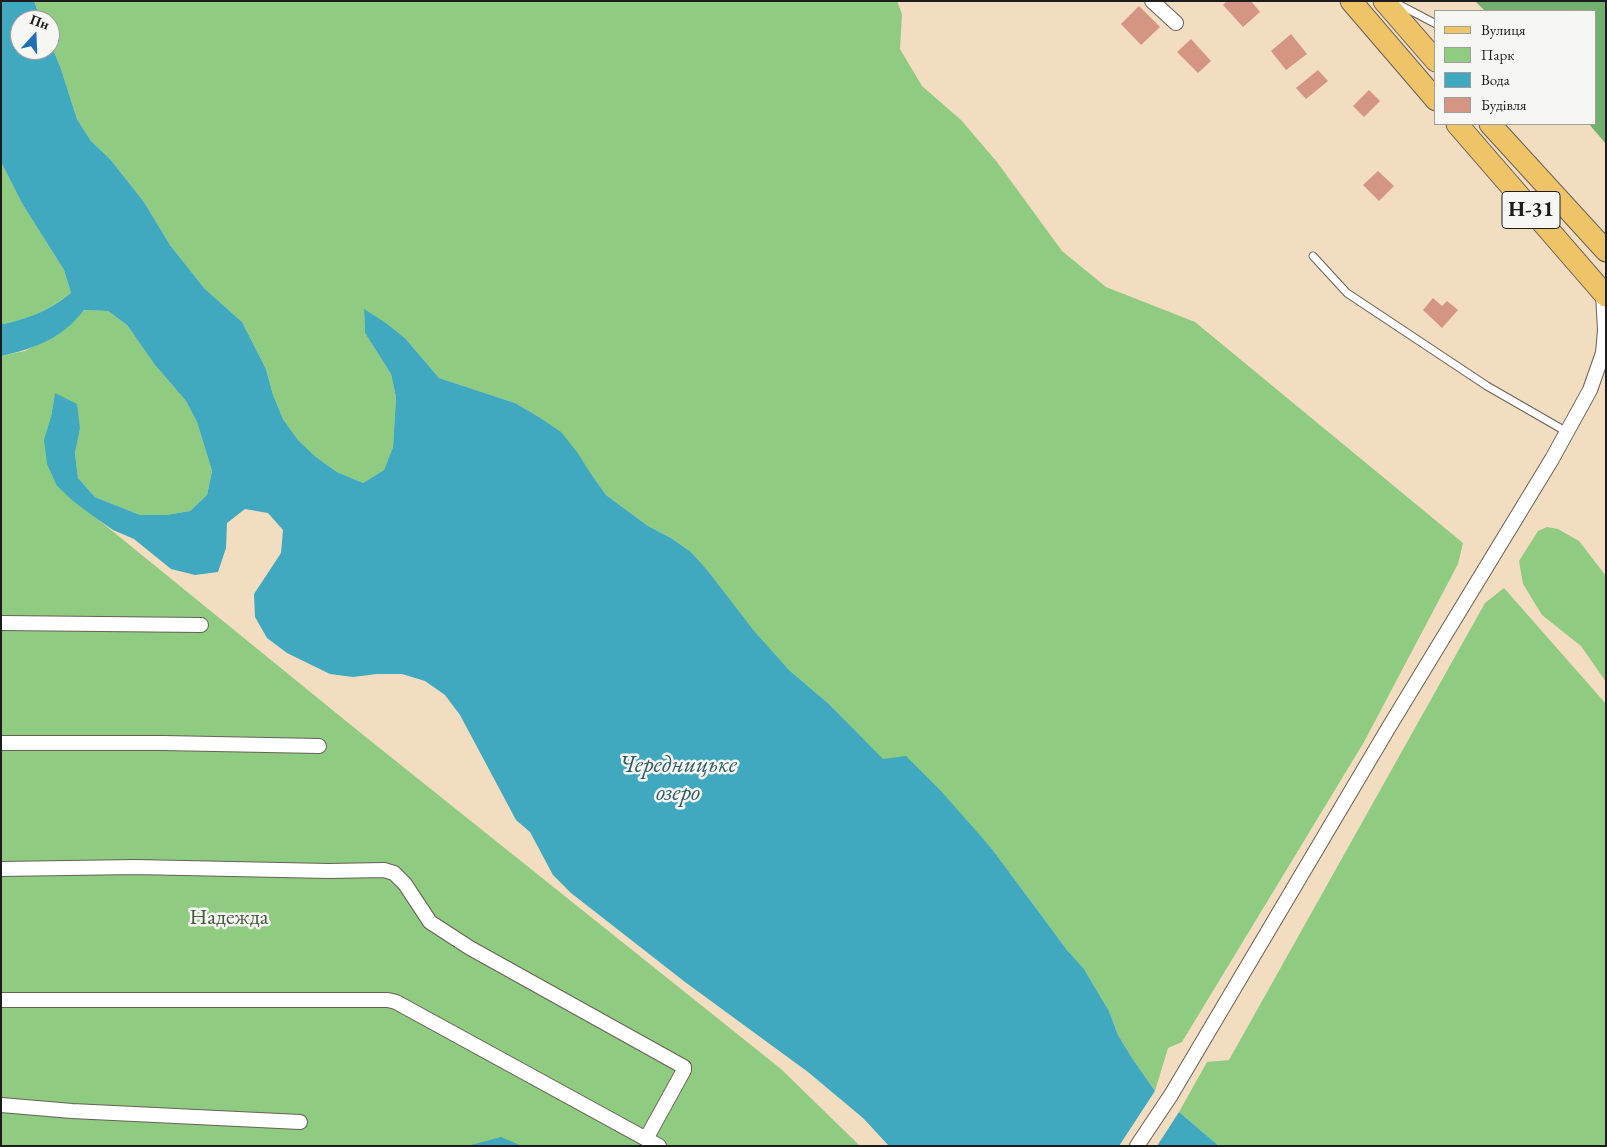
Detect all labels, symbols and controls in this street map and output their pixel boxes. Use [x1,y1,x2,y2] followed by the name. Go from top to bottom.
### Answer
[10,10,60,60] north arrow
[28,10,52,34] text: Пн
[1434,10,1597,125] legend
[1481,20,1526,39] text: Вулиця
[1481,45,1514,64] text: Парк
[1481,70,1510,89] text: Вода
[1481,95,1527,114] text: Будівля
[1502,192,1560,228] road number: Н-31
[619,751,737,807] water label: Чередницьке озеро
[189,905,269,931] park label: Надежда

